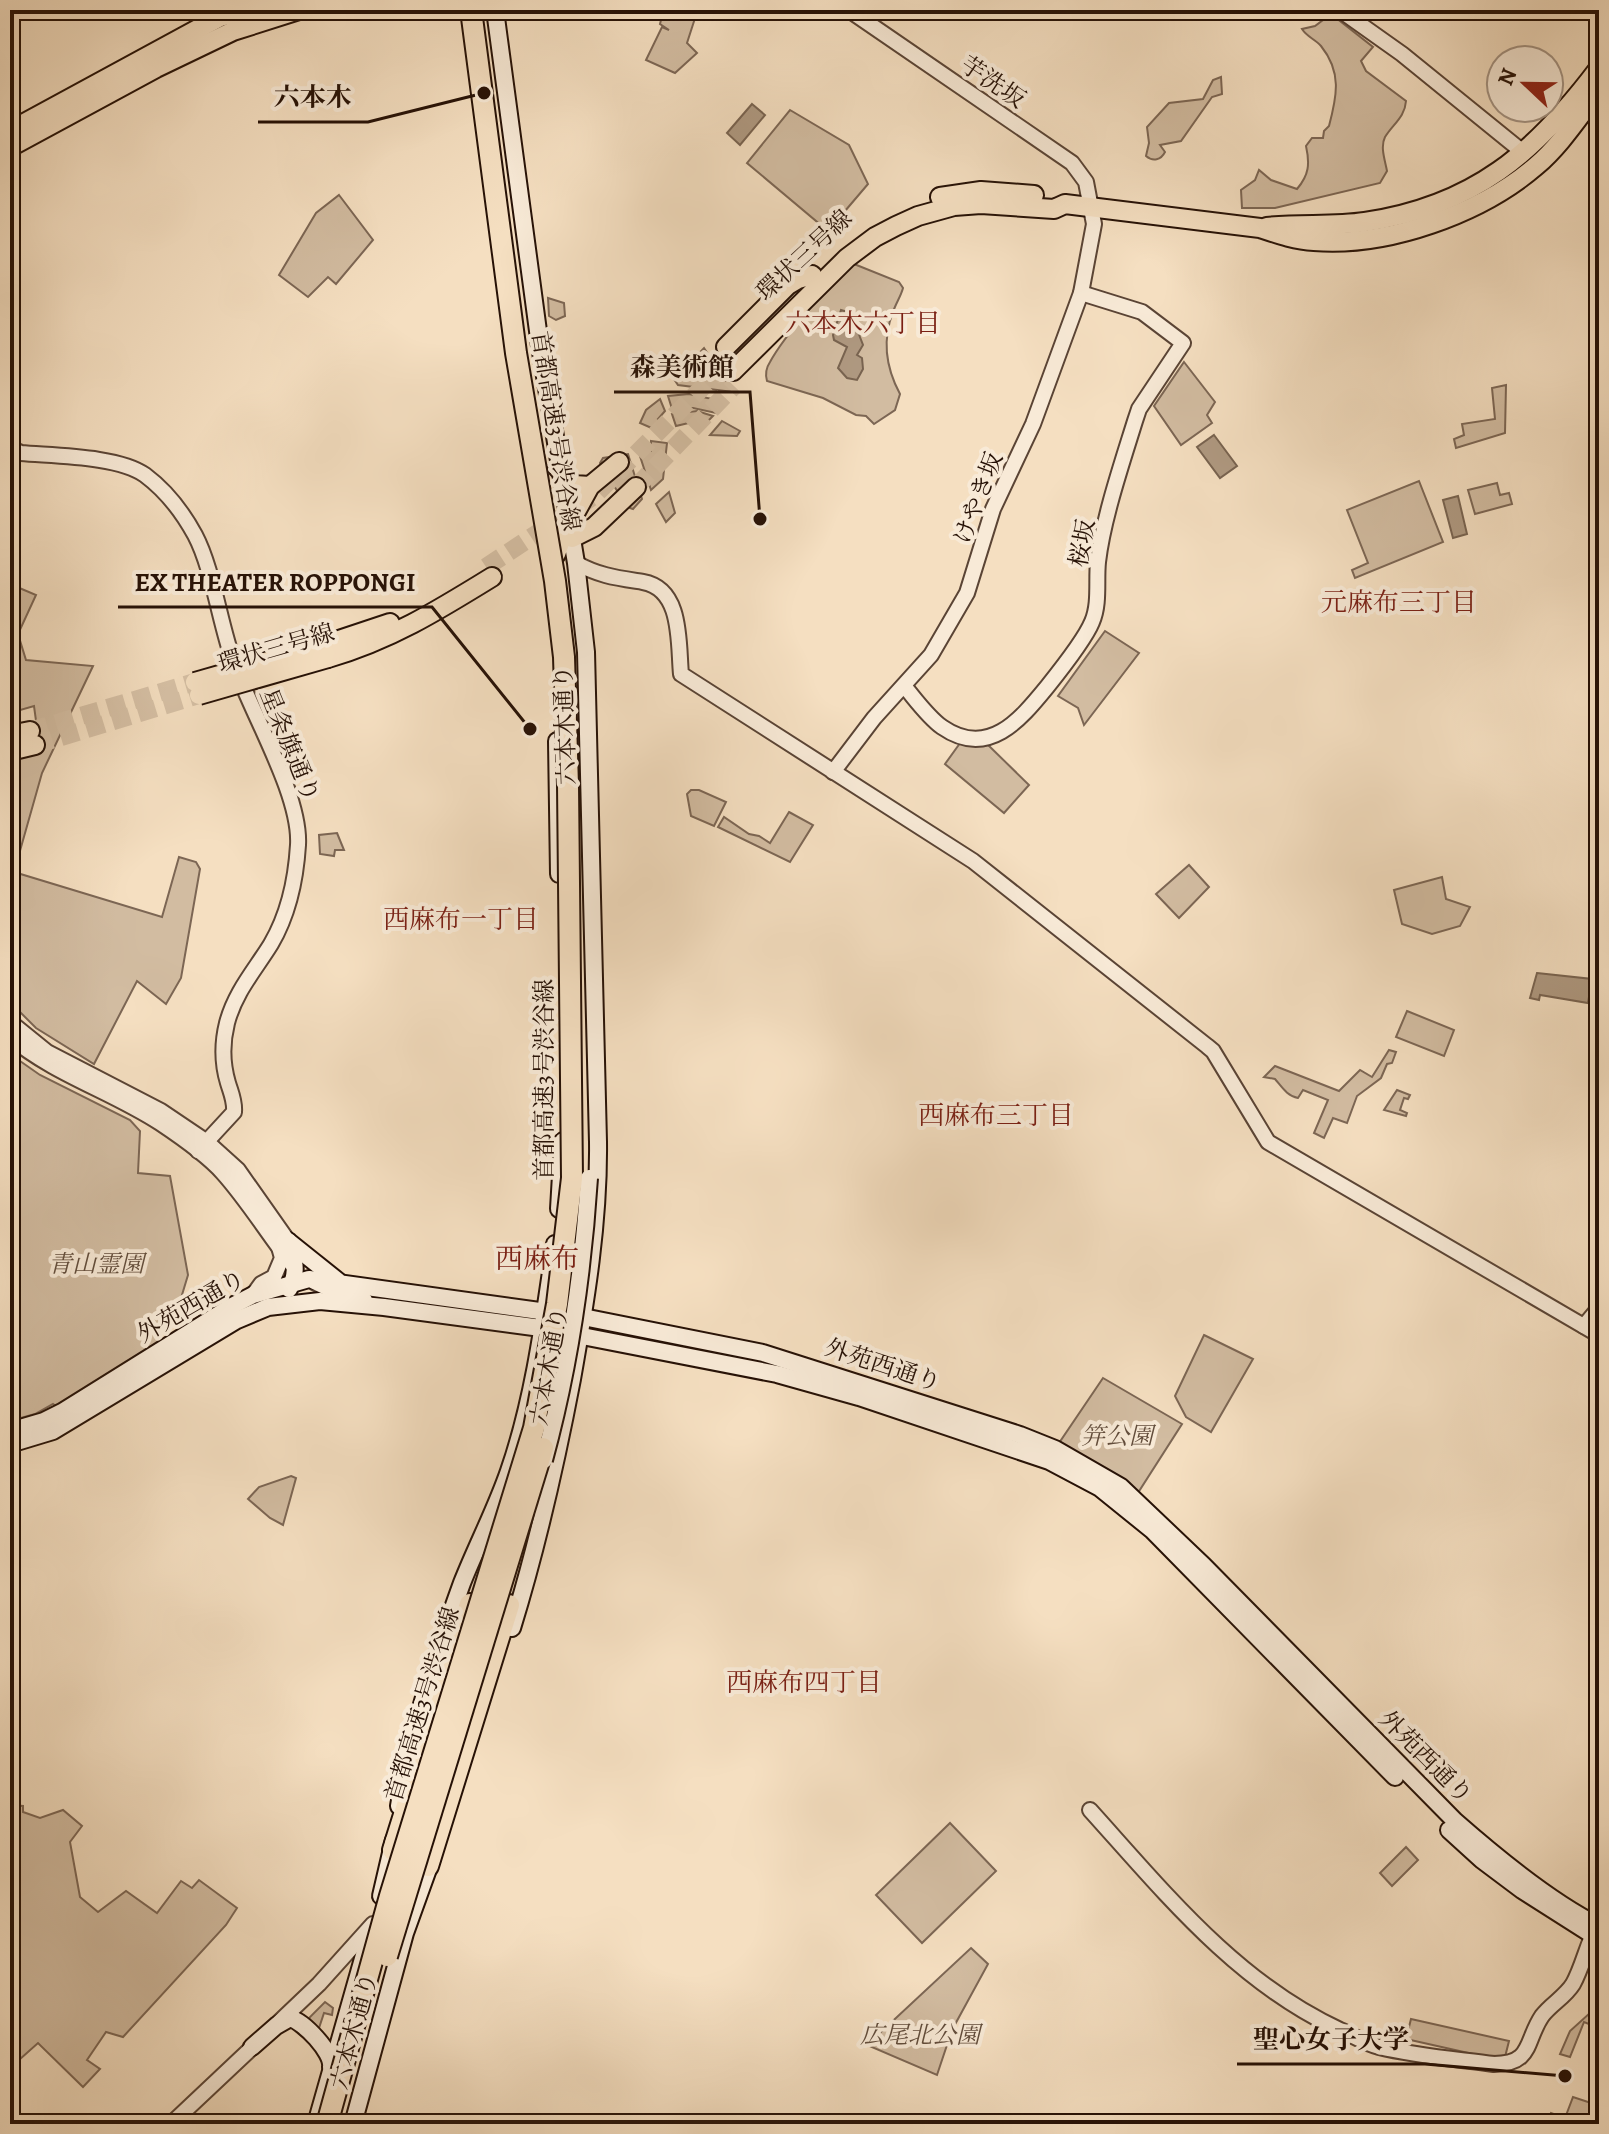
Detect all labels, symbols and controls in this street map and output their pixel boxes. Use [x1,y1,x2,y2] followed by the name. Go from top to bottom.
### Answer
[1485,44,1565,124] north arrow
[954,49,1032,115] street label: 芋洗坂
[1490,64,1524,90] text: N
[258,72,368,122] callout: 六本木
[274,80,352,115] text: 六本木
[749,202,859,308] street label: 環状三号線
[785,306,941,341] district label: 六本木六丁目
[524,329,588,533] street label: 首都高速3号渋谷線
[614,342,750,392] callout: 森美術館
[630,350,734,385] text: 森美術館
[946,447,1010,549] street label: けやき坂
[1062,517,1102,569] street label: 桜坂
[118,557,432,607] callout: EX THEATER ROPPONGI
[134,565,416,600] text: EX THEATER ROPPONGI
[1321,585,1477,620] district label: 元麻布三丁目
[214,616,338,680] street label: 環状三号線
[547,664,583,786] street label: 六本木通り
[253,683,327,807] street label: 星条旗通り
[383,902,539,937] district label: 西麻布一丁目
[528,979,560,1181] street label: 首都高速3号渋谷線
[918,1098,1074,1133] district label: 西麻布三丁目
[495,1240,579,1278] district label: 西麻布
[48,1248,148,1280] park label: 青山霊園
[131,1262,251,1350] street label: 外苑西通り
[523,1304,575,1428] street label: 六本木通り
[821,1331,945,1399] street label: 外苑西通り
[1081,1420,1157,1452] park label: 笄公園
[377,1603,467,1805] street label: 首都高速3号渋谷線
[726,1665,882,1700] district label: 西麻布四丁目
[1372,1703,1480,1811] street label: 外苑西通り
[323,1969,385,2093] street label: 六本木通り
[1237,2014,1425,2064] callout: 聖心女子大学
[860,2019,984,2051] park label: 広尾北公園
[1253,2022,1409,2057] text: 聖心女子大学

